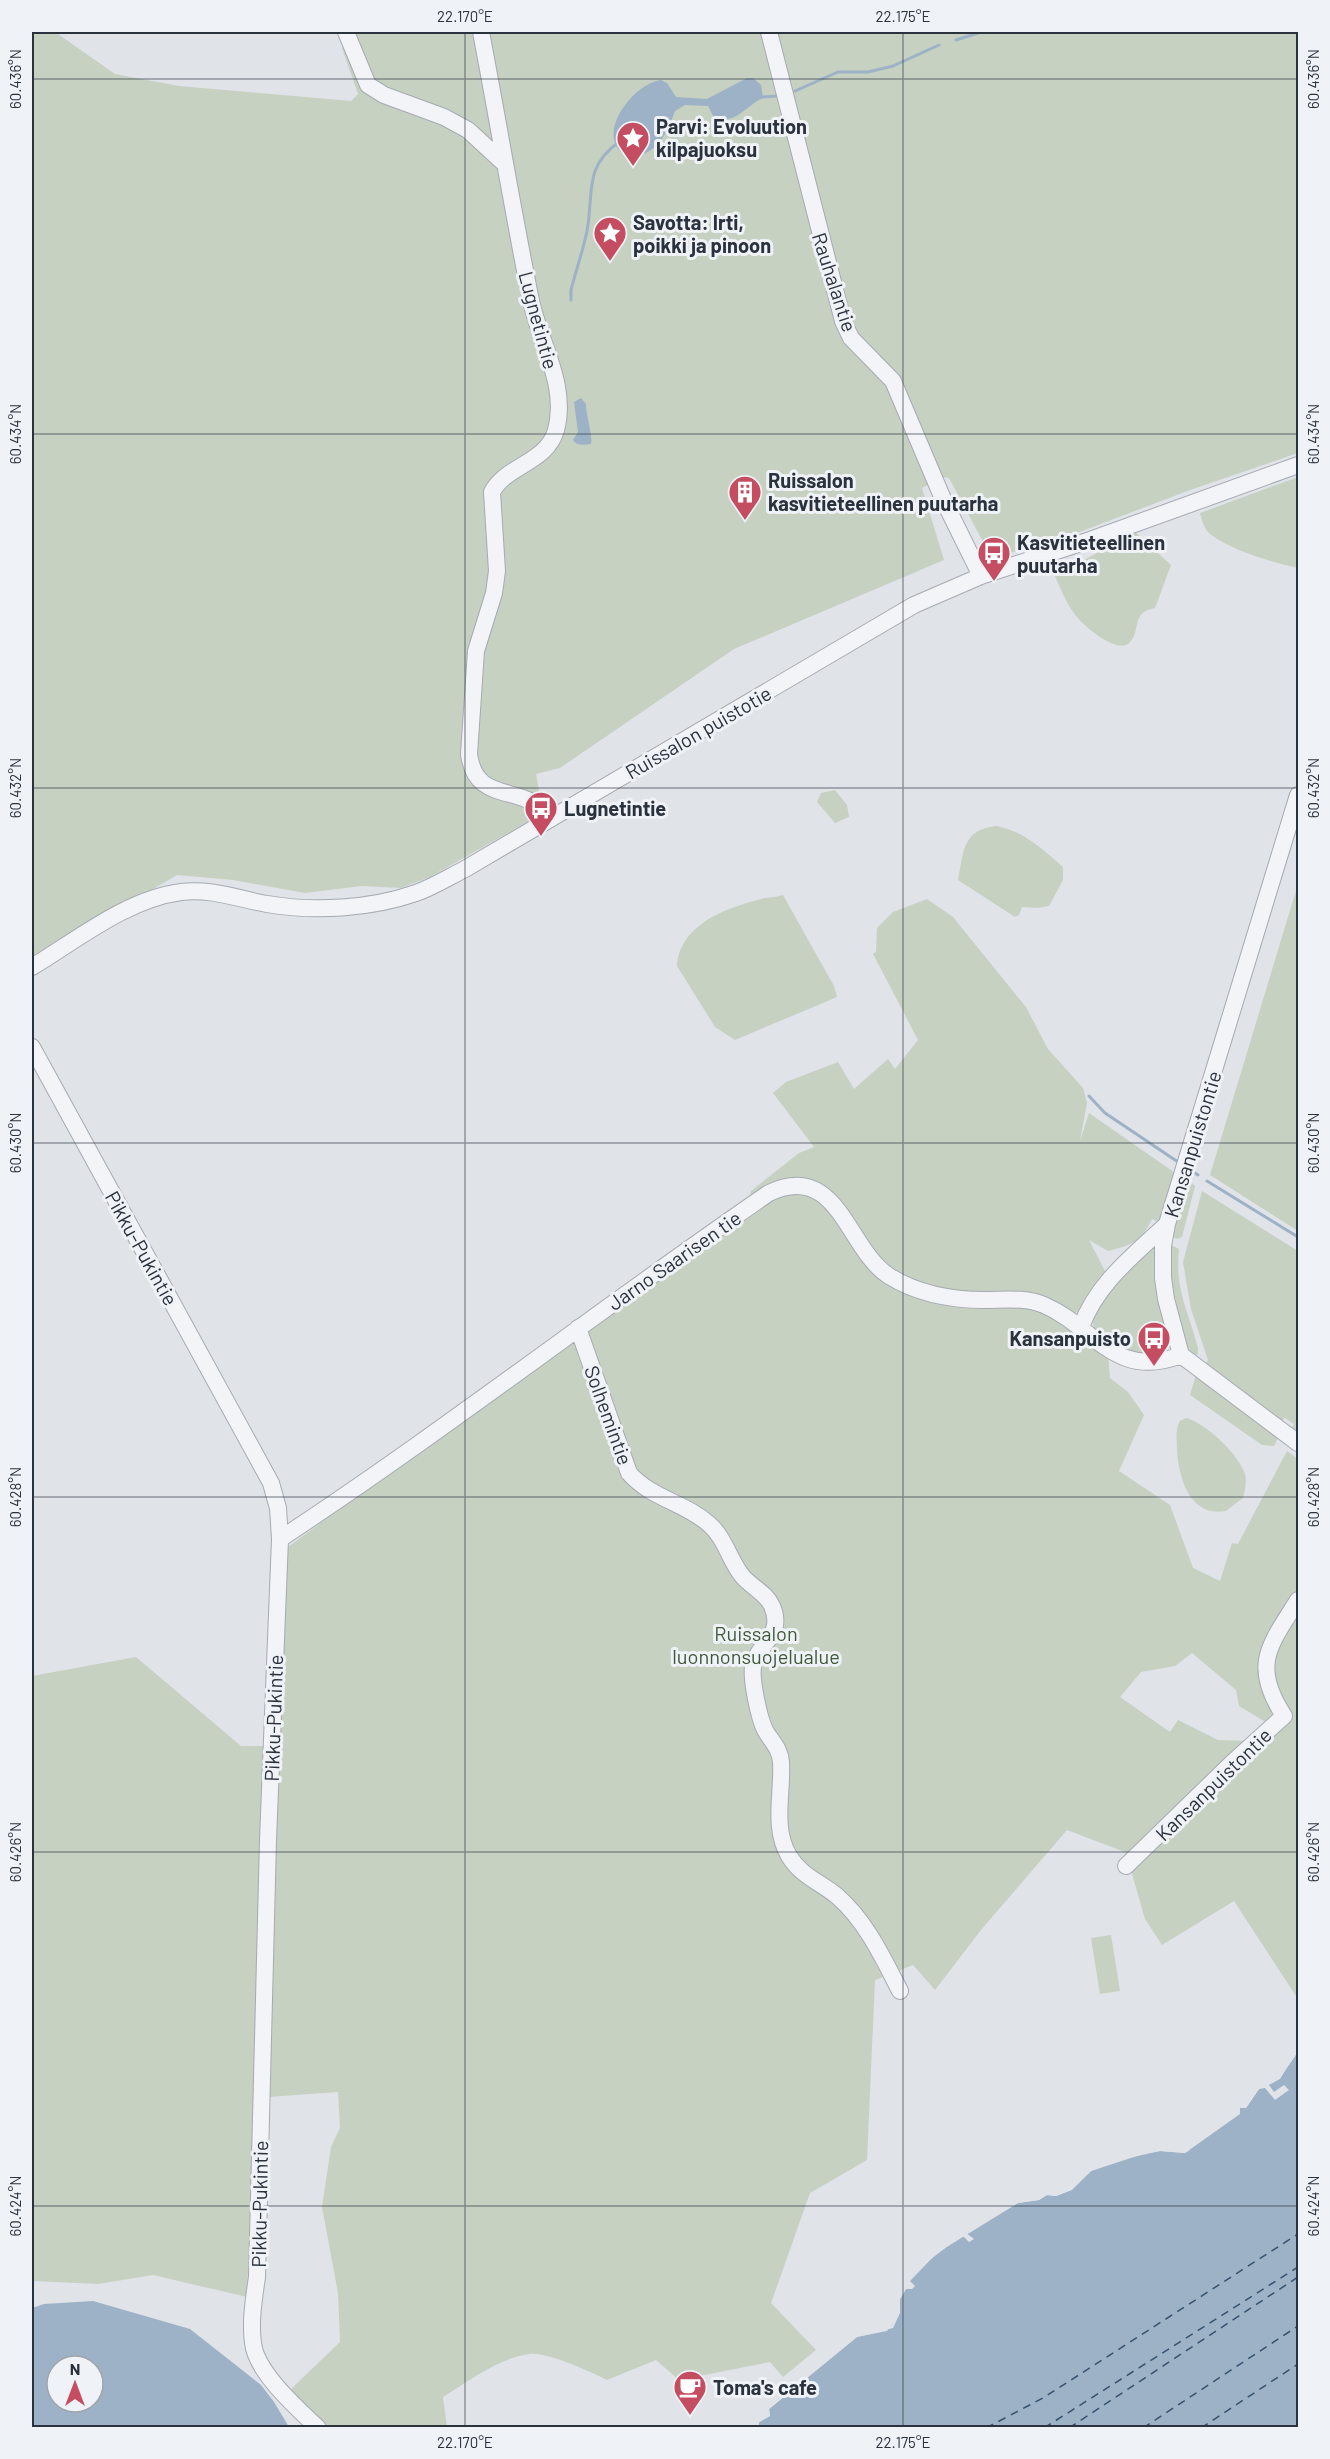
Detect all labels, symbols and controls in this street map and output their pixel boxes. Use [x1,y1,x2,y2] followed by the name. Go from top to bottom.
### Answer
[437,7,493,25] text: 22.170°E
[875,7,931,25] text: 22.175°E
[6,49,24,109] text: 60.436°N
[1304,49,1322,109] text: 60.436°N
[656,114,807,161] place label: Parvi: Evoluution kilpajuoksu
[615,120,651,167] place icon: Parvi: Evoluution kilpajuoksu
[633,210,771,257] place label: Savotta: Irti, poikki ja pinoon
[592,215,628,262] place icon: Savotta: Irti, poikki ja pinoon
[808,229,862,335] street label: Rauhalantie
[514,269,564,371] street label: Lugnetintie
[6,404,24,464] text: 60.434°N
[1304,404,1322,464] text: 60.434°N
[768,468,998,515] place label: Ruissalon kasvitieteellinen puutarha
[727,474,763,521] building icon: Ruissalon kasvitieteellinen puutarha
[1017,530,1165,577] place label: Kasvitieteellinen puutarha
[976,535,1012,582] bus stop icon: Kasvitieteellinen puutarha
[621,680,775,784] street label: Ruissalon puistotie
[6,758,24,818] text: 60.432°N
[1304,758,1322,818] text: 60.432°N
[523,790,559,837] bus stop icon: Lugnetintie
[564,796,666,820] place label: Lugnetintie
[1158,1068,1226,1220] street label: Kansanpuistontie
[6,1113,24,1173] text: 60.430°N
[1304,1113,1322,1173] text: 60.430°N
[101,1187,183,1309] street label: Pikku-Pukintie
[603,1205,745,1315] street label: Jarno Saarisen tie
[1136,1320,1172,1367] bus stop icon: Kansanpuisto
[1009,1326,1131,1350] place label: Kansanpuisto
[580,1362,638,1468] street label: Solhemintie
[6,1467,24,1527] text: 60.428°N
[1304,1467,1322,1527] text: 60.428°N
[672,1621,840,1668] park label: Ruissalon luonnonsuojelualue
[259,1654,287,1782] street label: Pikku-Pukintie
[1150,1723,1276,1845] street label: Kansanpuistontie
[6,1822,24,1882] text: 60.426°N
[1304,1822,1322,1882] text: 60.426°N
[246,2140,272,2268] street label: Pikku-Pukintie
[6,2176,24,2236] text: 60.424°N
[1304,2176,1322,2236] text: 60.424°N
[45,2354,105,2414] north arrow
[70,2359,80,2378] text: N
[672,2369,708,2416] cafe icon: Toma's cafe
[713,2375,817,2399] place label: Toma's cafe
[437,2433,493,2451] text: 22.170°E
[875,2433,931,2451] text: 22.175°E

